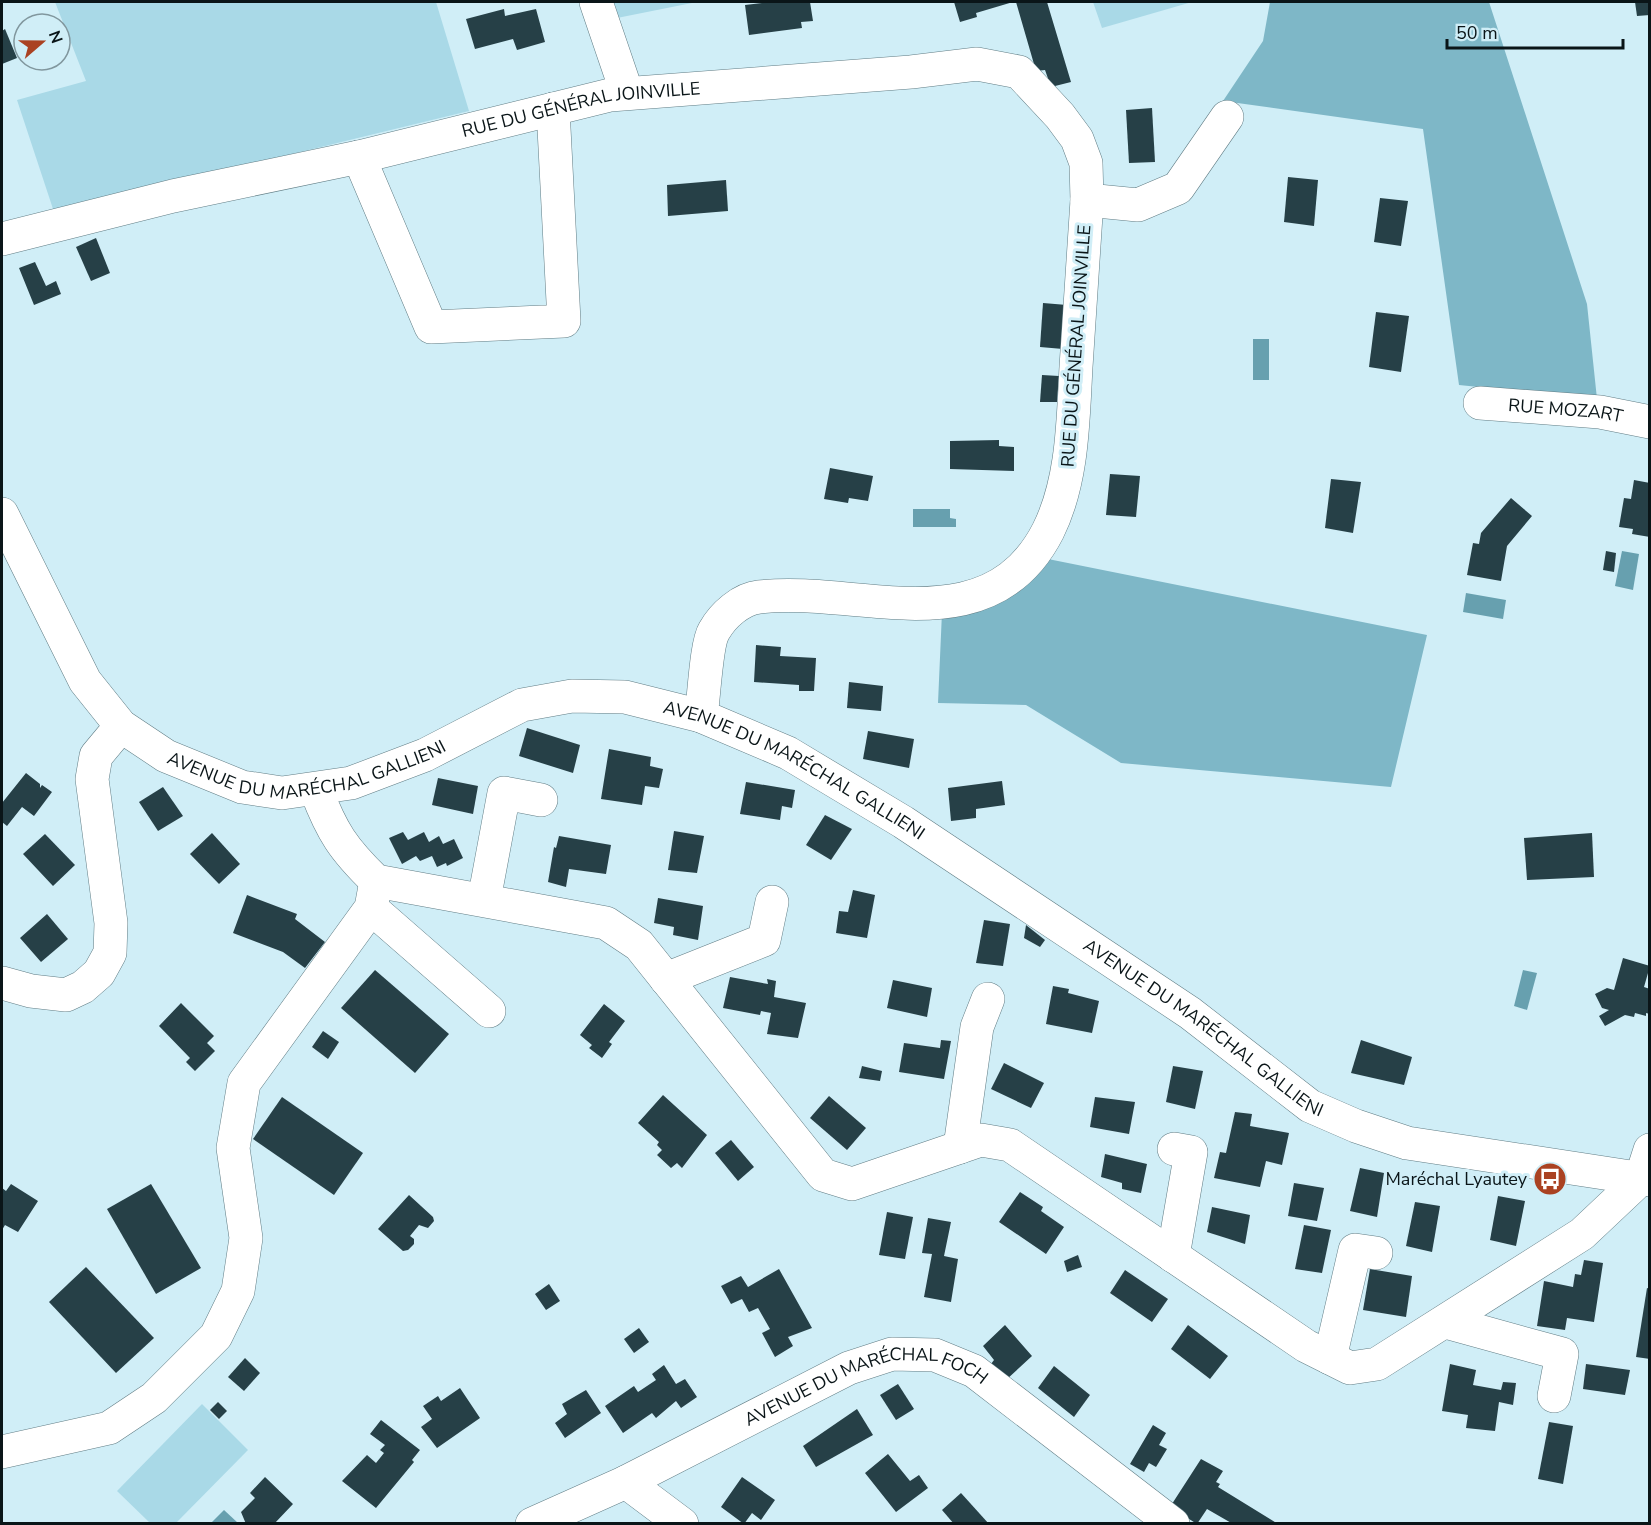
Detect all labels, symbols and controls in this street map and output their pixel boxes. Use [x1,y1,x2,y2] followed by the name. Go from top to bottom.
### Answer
[12,12,72,72] north arrow
[1447,12,1622,50] scale bar
[1456,21,1498,45] text: 50 m
[43,28,68,47] text: N
[459,76,701,143] street label: RUE DU GÉNÉRAL JOINVILLE
[1056,224,1096,468] street label: RUE DU GÉNÉRAL JOINVILLE
[1507,393,1625,428] street label: RUE MOZART
[661,695,930,845] street label: AVENUE DU MARÉCHAL GALLIENI
[160,731,452,763] street label: AVENUE DU MARÉCHAL GALLIENI
[164,734,450,805] text: AVENUE DU MARÉCHAL GALLIENI
[1079,933,1327,1122] street label: AVENUE DU MARÉCHAL GALLIENI
[1532,1161,1568,1197] bus stop icon: Maréchal Lyautey
[1385,1167,1528,1191] place label: Maréchal Lyautey
[740,1342,993,1432] street label: AVENUE DU MARÉCHAL FOCH

